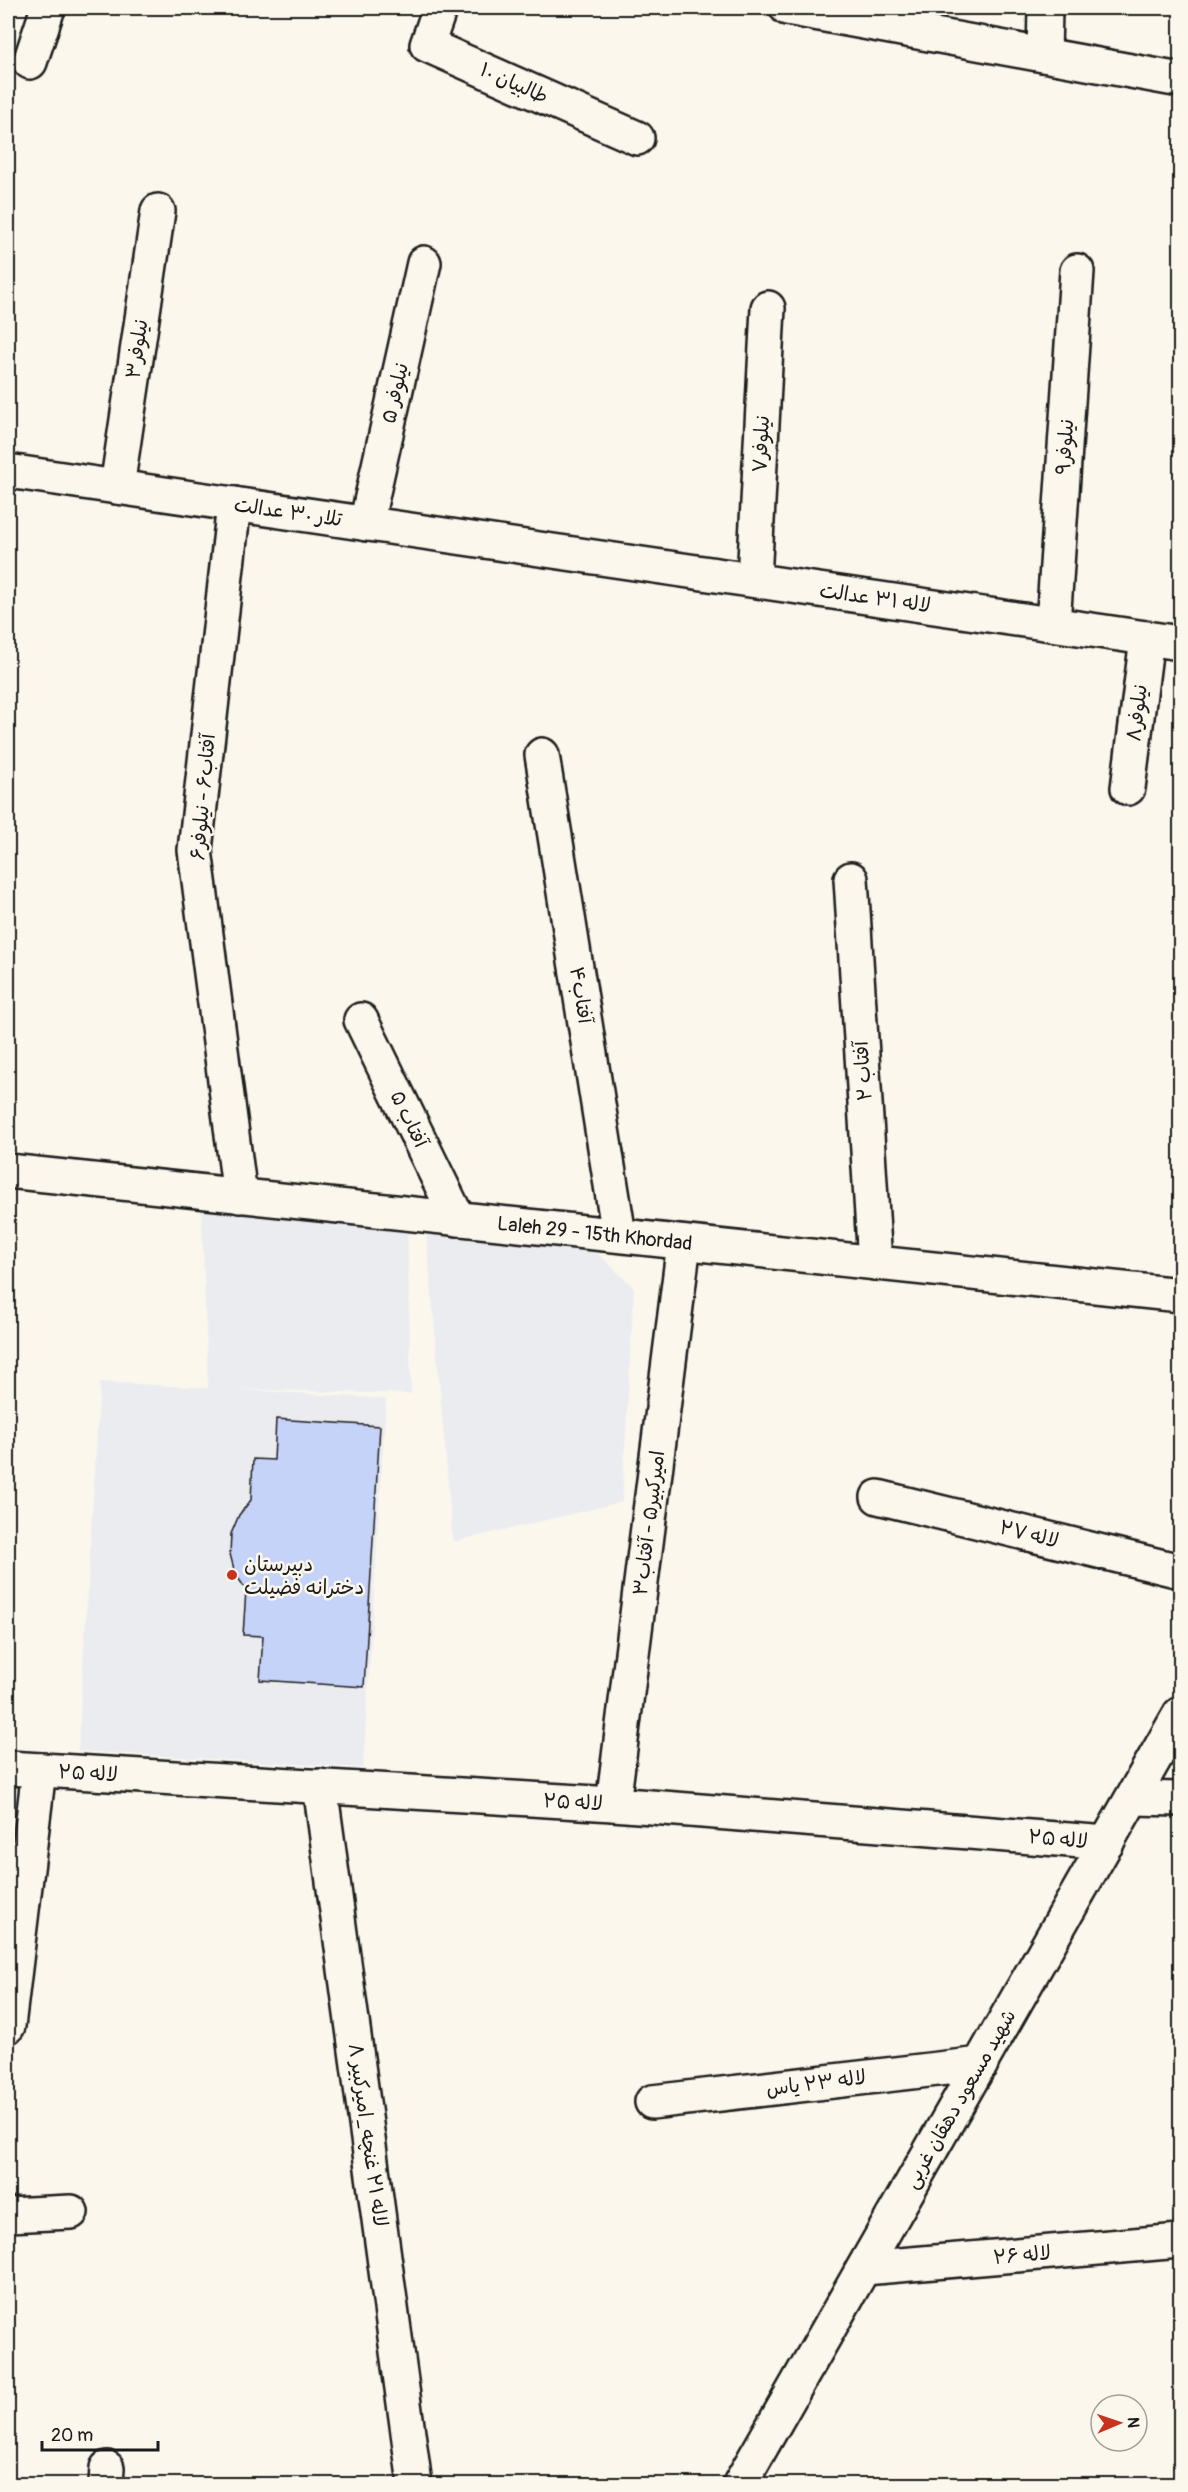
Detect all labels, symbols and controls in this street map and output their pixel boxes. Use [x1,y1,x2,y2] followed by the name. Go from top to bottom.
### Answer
[476,57,552,109] street label: طالبیان ۱۰
[120,318,155,380] street label: نیلوفر۳
[376,360,415,426] street label: نیلوفر ۵
[747,415,776,473] street label: نیلوفر۷
[1051,418,1080,476] street label: نیلوفر۹
[232,492,344,532] street label: تلار ۳۰ عدالت
[818,578,932,618] street label: لاله ۳۱ عدالت
[1121,683,1154,743] street label: نیلوفر۸
[185,732,222,861] street label: آفتاب۶ - نیلوفر۶
[564,965,598,1026] street label: آفتاب۴
[848,1039,878,1102] street label: آفتاب ۲
[385,1086,434,1153] street label: آفتاب ۵
[496,1210,694,1256] street label: Laleh 29 - 15th Khordad
[628,1449,670,1597] street label: امیرکبیر۵ - آفتاب۳
[997,1515,1061,1553] street label: لاله ۲۷
[244,1552,364,1600] place label: دبیرستان دخترانه فضیلت
[225,1568,239,1582] marker: دبیرستان دخترانه فضیلت
[57,1759,119,1787] street label: لاله ۲۵
[542,1788,604,1816] street label: لاله ۲۵
[1027,1824,1089,1854] street label: لاله ۲۵
[898,2005,1022,2194] street label: شهید مسعود دهقان غربی
[343,2042,393,2228] street label: لاله ۲۱ غنچه_امیرکبیر ۸
[765,2064,867,2102] street label: لاله ۲۳ یاس
[992,2240,1052,2270] street label: لاله ۲۶
[1089,2393,1149,2453] north arrow
[42,2414,158,2452] scale bar
[1123,2417,1143,2428] text: N
[51,2424,93,2447] text: 20 m

